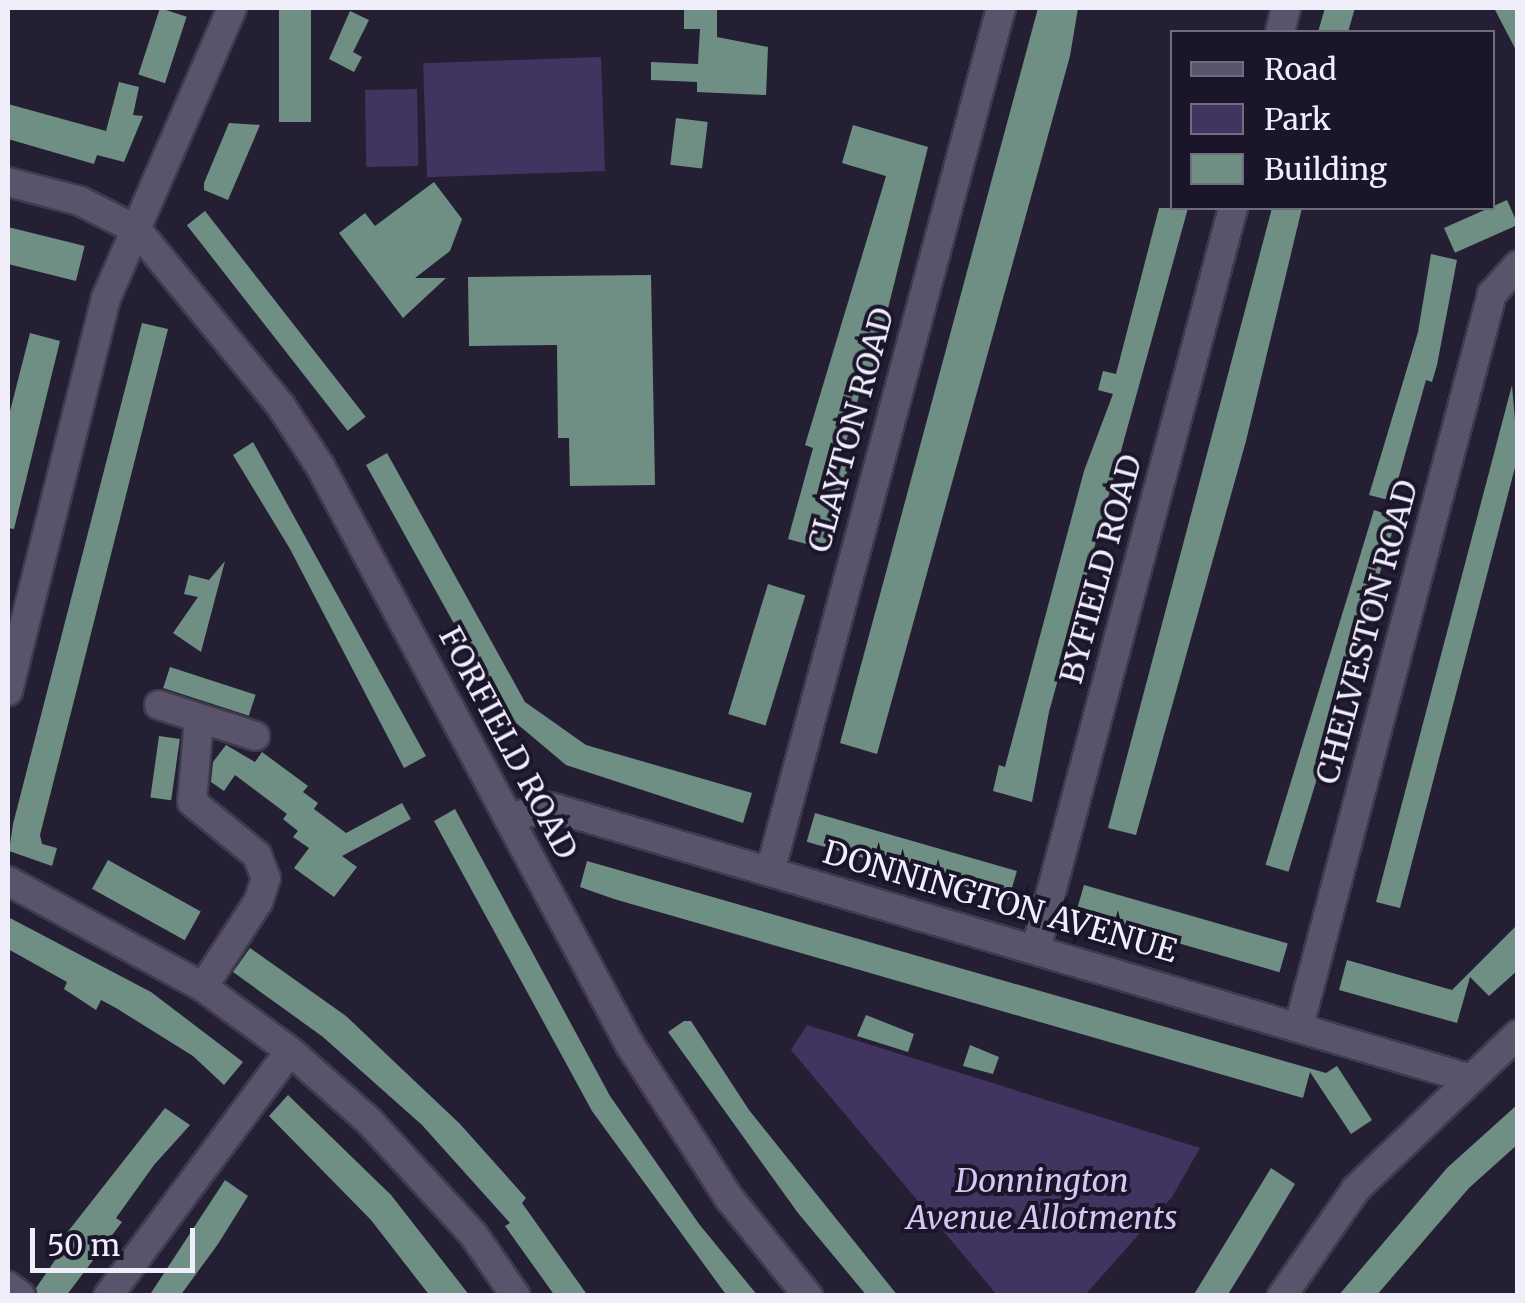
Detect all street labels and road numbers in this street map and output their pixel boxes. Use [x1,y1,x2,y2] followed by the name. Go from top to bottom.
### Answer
[800,304,902,556] street label: CLAYTON ROAD
[1052,450,1150,688] street label: BYFIELD ROAD
[1308,476,1426,788] street label: CHELVESTON ROAD
[431,620,585,866] street label: FORFIELD ROAD
[819,833,1181,971] street label: DONNINGTON AVENUE

